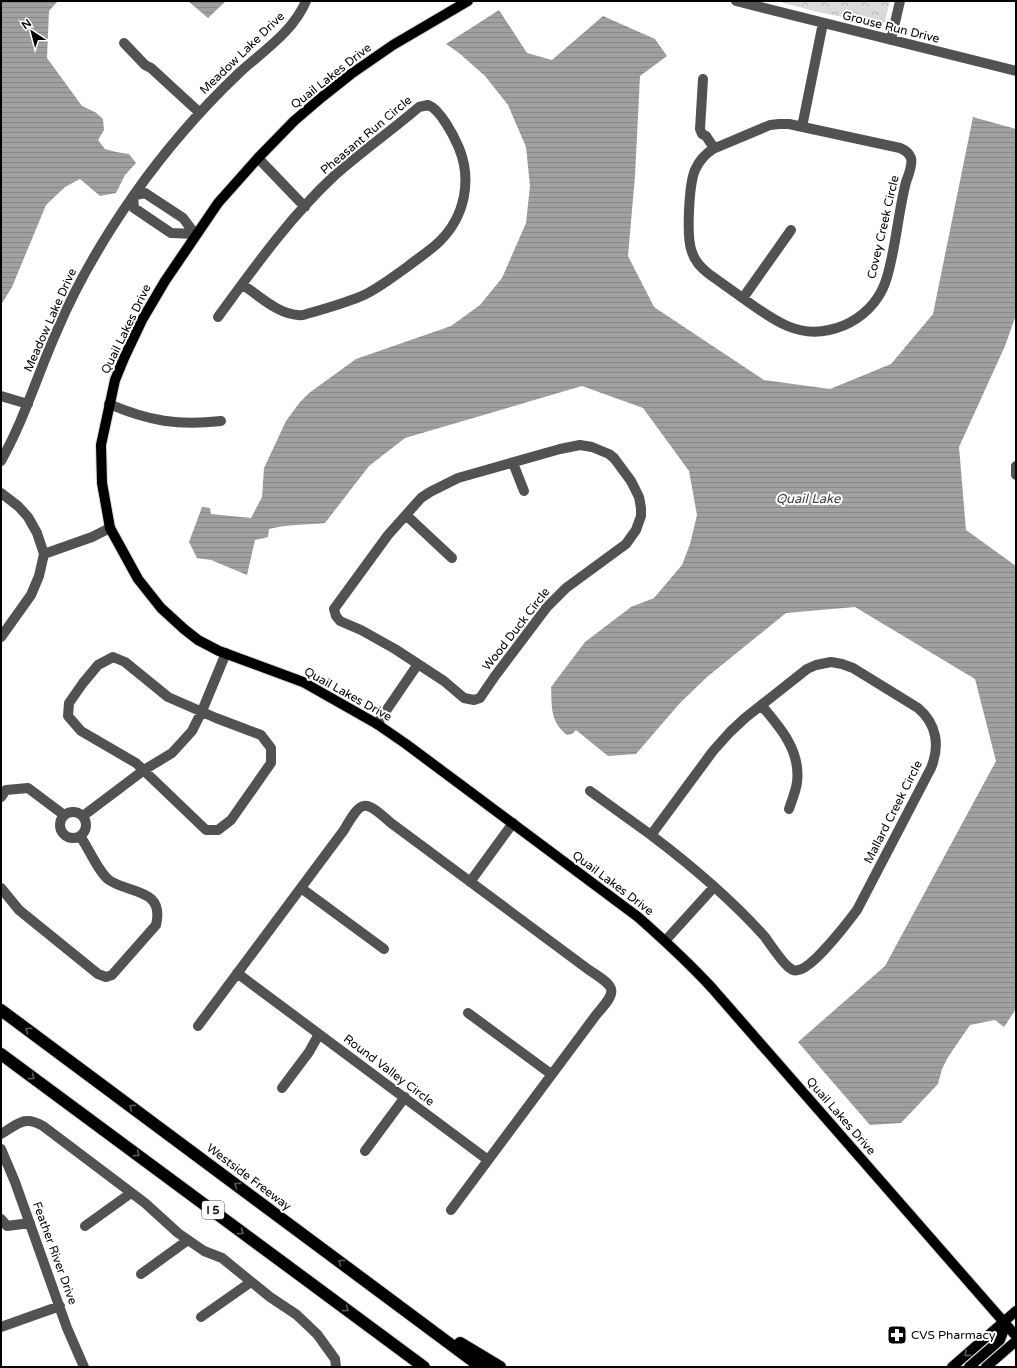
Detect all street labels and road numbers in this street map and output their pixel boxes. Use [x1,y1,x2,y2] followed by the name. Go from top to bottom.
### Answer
[841,8,941,46] street label: Grouse Run Drive
[197,9,287,97] street label: Meadow Lake Drive
[288,40,374,112] street label: Quail Lakes Drive
[318,93,414,177] street label: Pheasant Run Circle
[864,174,902,280] street label: Covey Creek Circle
[21,266,79,374] street label: Meadow Lake Drive
[98,282,154,376] street label: Quail Lakes Drive
[479,585,553,673] street label: Wood Duck Circle
[302,664,394,724] street label: Quail Lakes Drive
[861,758,925,866] street label: Mallard Creek Circle
[570,848,657,918] street label: Quail Lakes Drive
[341,1031,437,1109] street label: Round Valley Circle
[804,1074,879,1158] street label: Quail Lakes Drive
[204,1141,295,1214] street label: Westside Freeway
[30,1200,80,1307] street label: Feather River Drive
[202,1201,224,1219] road number: I 5

